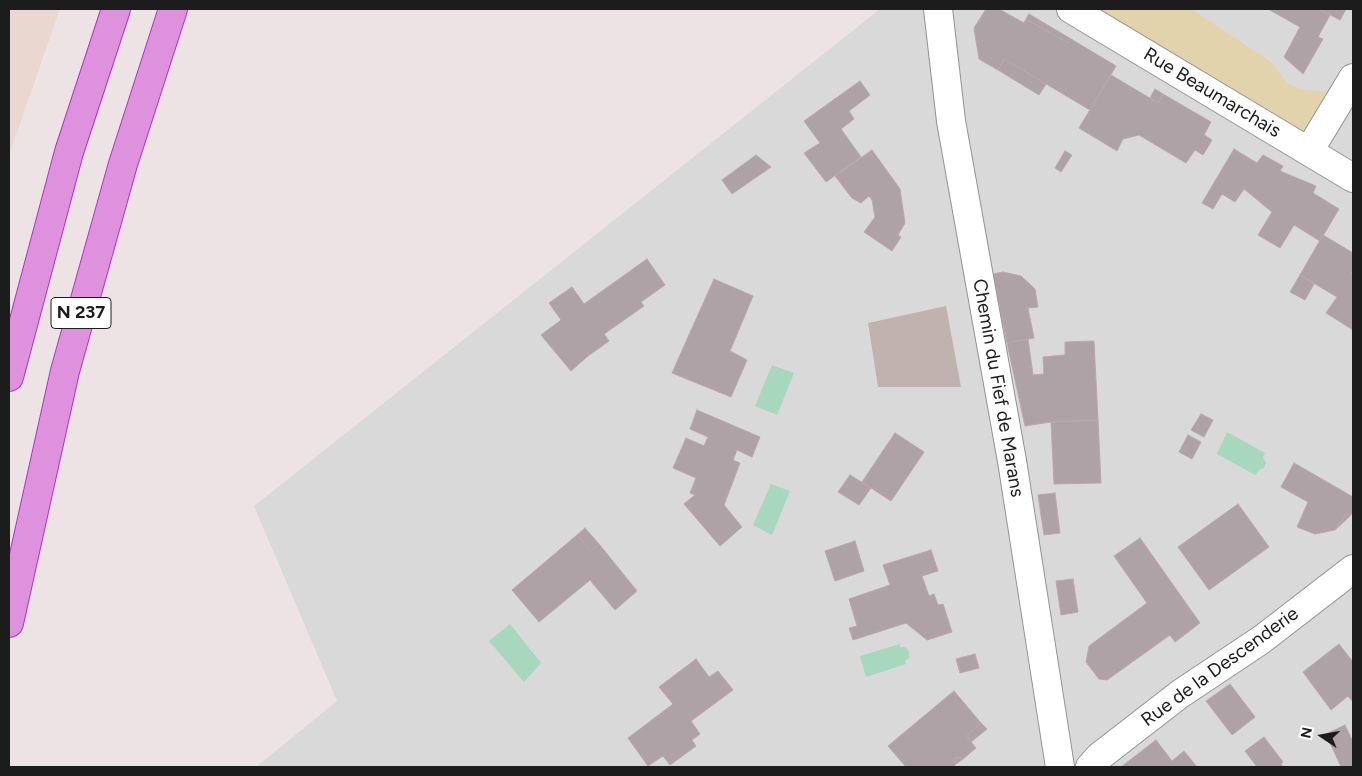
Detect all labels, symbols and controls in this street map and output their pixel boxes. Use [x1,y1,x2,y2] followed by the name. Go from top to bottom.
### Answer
[1139,43,1285,143] street label: Rue Beaumarchais
[968,277,1028,499] street label: Chemin du Fief de Marans
[51,298,111,328] road number: N 237
[1137,602,1303,732] street label: Rue de la Descenderie
[1297,711,1347,761] north arrow
[1297,726,1316,740] text: N

